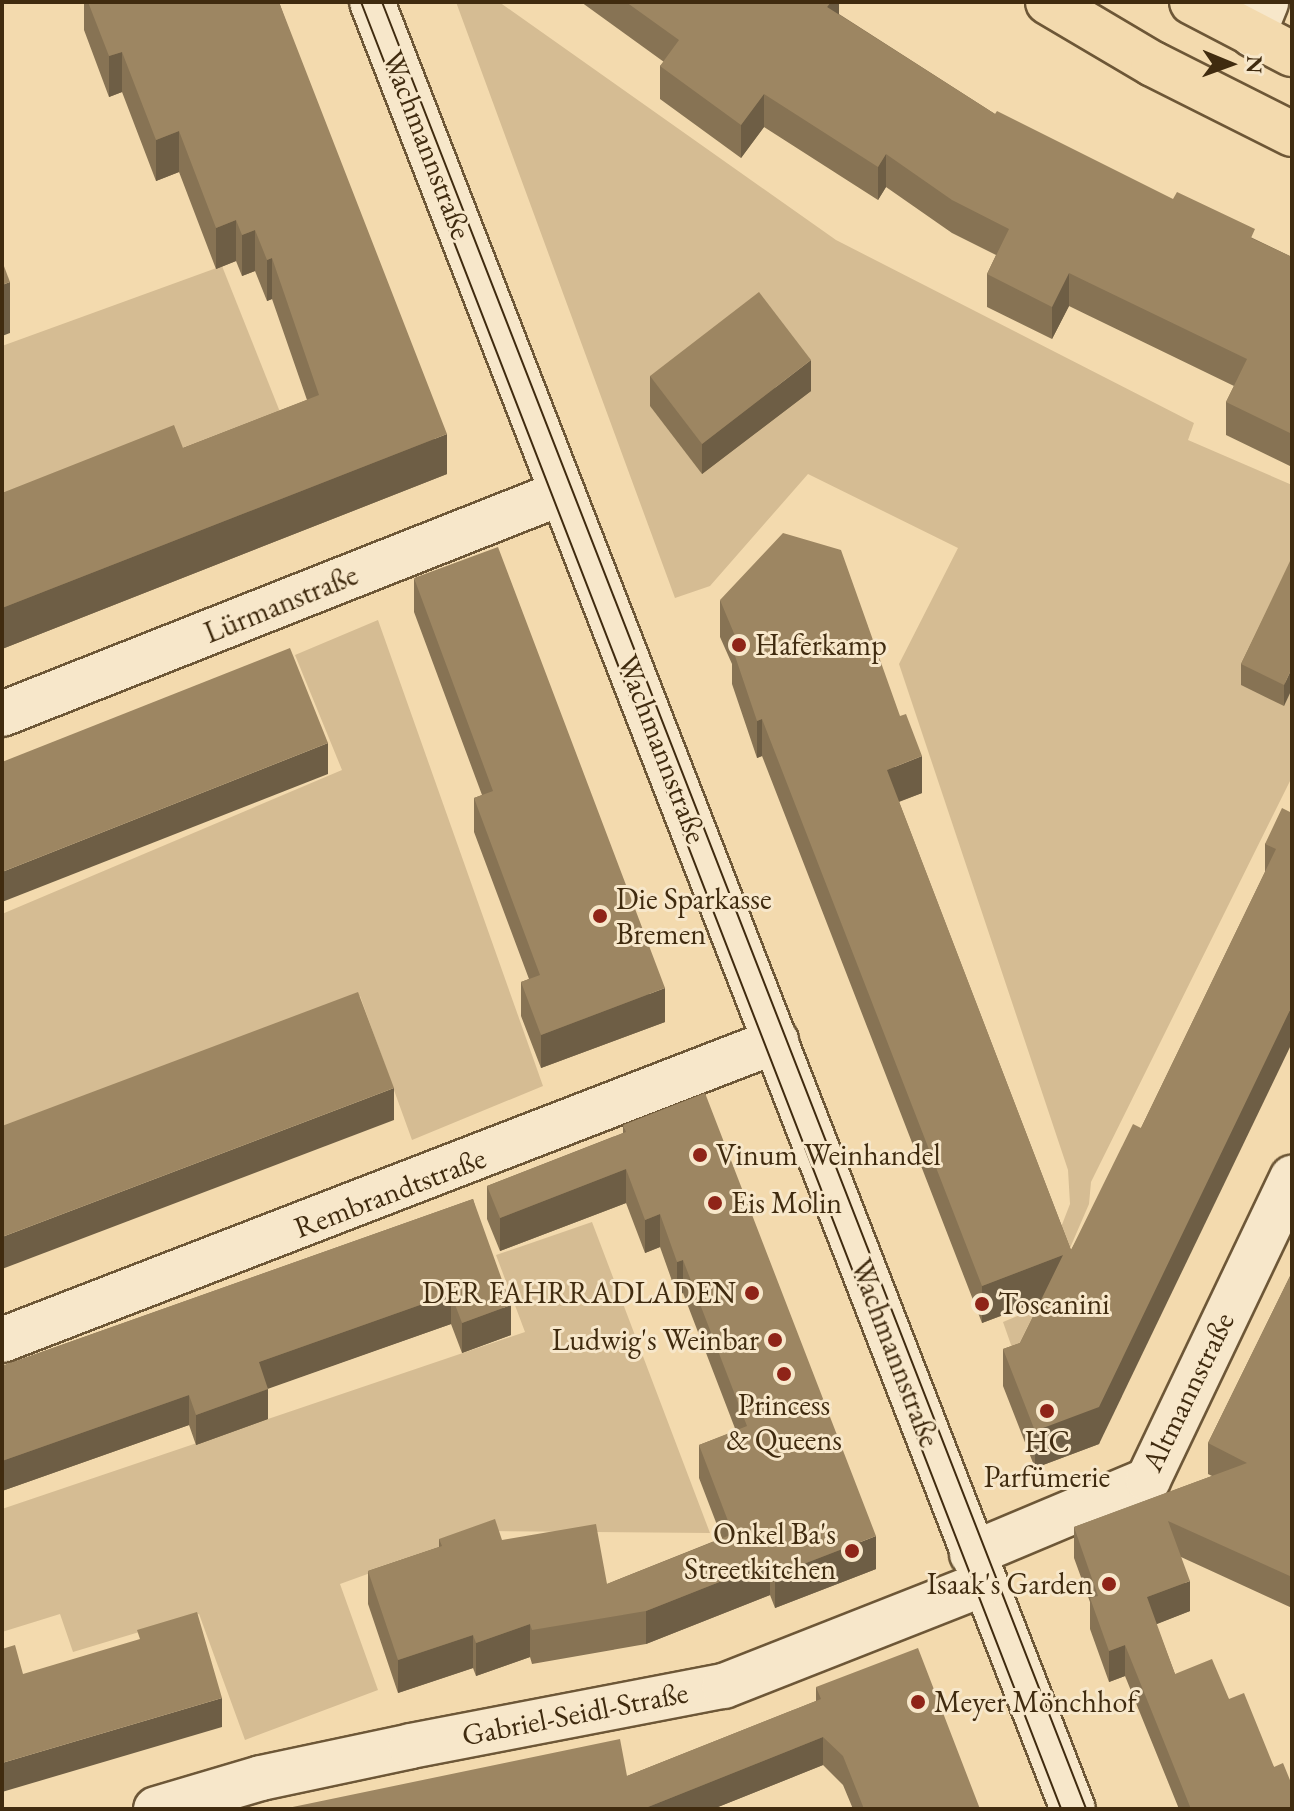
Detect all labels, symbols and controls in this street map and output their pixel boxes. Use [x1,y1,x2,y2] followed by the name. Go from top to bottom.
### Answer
[1190,24,1270,104] north arrow
[375,46,479,244] street label: Wachmannstraße
[1240,55,1269,74] text: N
[199,557,363,651] street label: Lürmanstraße
[755,627,887,663] place label: Haferkamp
[730,636,748,654] marker: Haferkamp
[610,650,714,848] street label: Wachmannstraße
[616,881,772,952] place label: Die Sparkasse Bremen
[591,907,609,925] marker: Die Sparkasse Bremen
[716,1137,941,1173] place label: Vinum Weinhandel
[289,1140,491,1246] street label: Rembrandtstraße
[691,1146,709,1164] marker: Vinum Weinhandel
[731,1185,842,1221] place label: Eis Molin
[706,1194,724,1212] marker: Eis Molin
[843,1254,947,1452] street label: Wachmannstraße
[422,1275,736,1311] place label: DER FAHRRADLADEN
[743,1284,761,1302] marker: DER FAHRRADLADEN
[998,1286,1110,1322] place label: Toscanini
[973,1295,991,1313] marker: Toscanini
[1134,1307,1242,1477] street label: Altmannstraße
[552,1322,759,1358] place label: Ludwig's Weinbar
[766,1331,784,1349] marker: Ludwig's Weinbar
[775,1365,793,1383] marker: Princess & Queens
[726,1387,842,1458] place label: Princess & Queens
[1038,1402,1056,1420] marker: HC Parfümerie
[984,1424,1110,1494] place label: HC Parfümerie
[684,1516,836,1586] place label: Onkel Ba's Streetkitchen
[843,1542,861,1560] marker: Onkel Ba's Streetkitchen
[927,1566,1093,1602] place label: Isaak's Garden
[1100,1575,1118,1593] marker: Isaak's Garden
[459,1674,691,1754] street label: Gabriel-Seidl-Straße
[934,1684,1137,1720] place label: Meyer Mönchhof
[909,1693,927,1711] marker: Meyer Mönchhof

